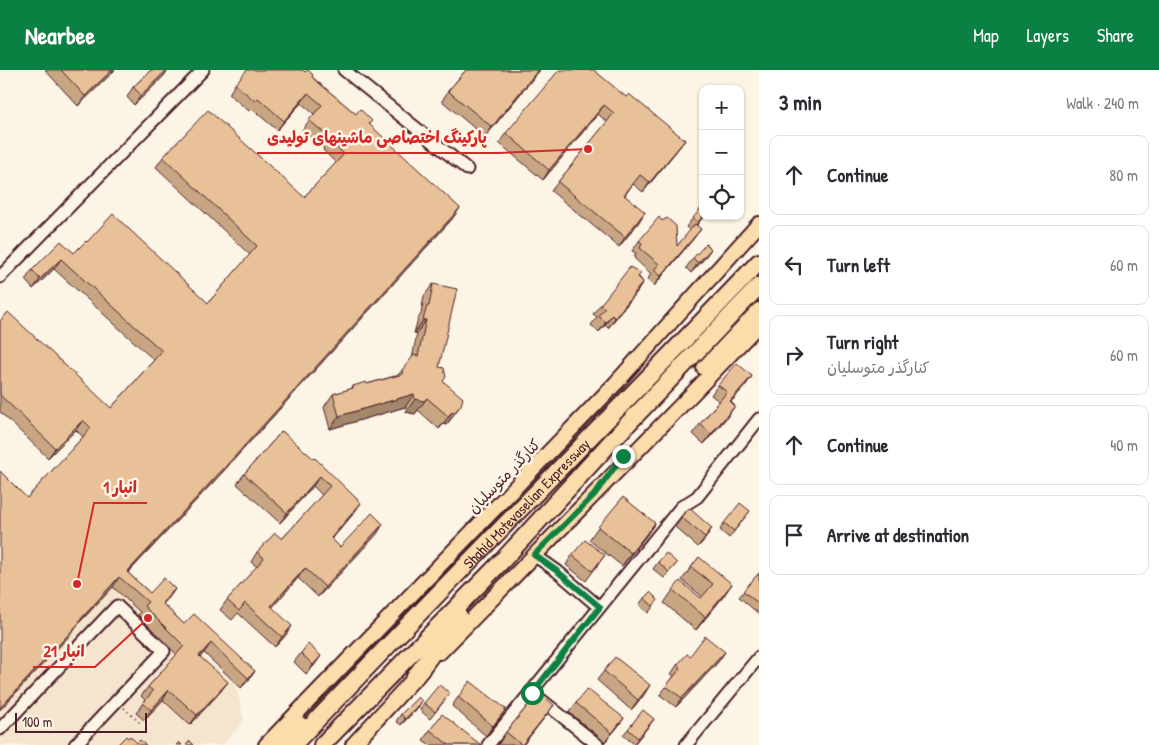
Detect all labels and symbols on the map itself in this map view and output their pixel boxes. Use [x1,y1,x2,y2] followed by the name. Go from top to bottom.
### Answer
[257,122,497,153] callout: پارکینگ اختصاصی ماشینهای تولیدی
[267,126,487,148] text: پارکینگ اختصاصی ماشینهای تولیدی
[458,433,594,573] street label: Shahid Motevaselian Expressway
[463,434,545,518] street label: کنارگذر متوسلیان
[612,445,635,468] route end
[94,472,147,503] callout: انبار 1
[103,476,137,498] text: انبار 1
[33,636,95,667] callout: انبار 21
[43,640,85,662] text: انبار 21
[521,682,544,705] route start
[15,710,148,733] scale bar

